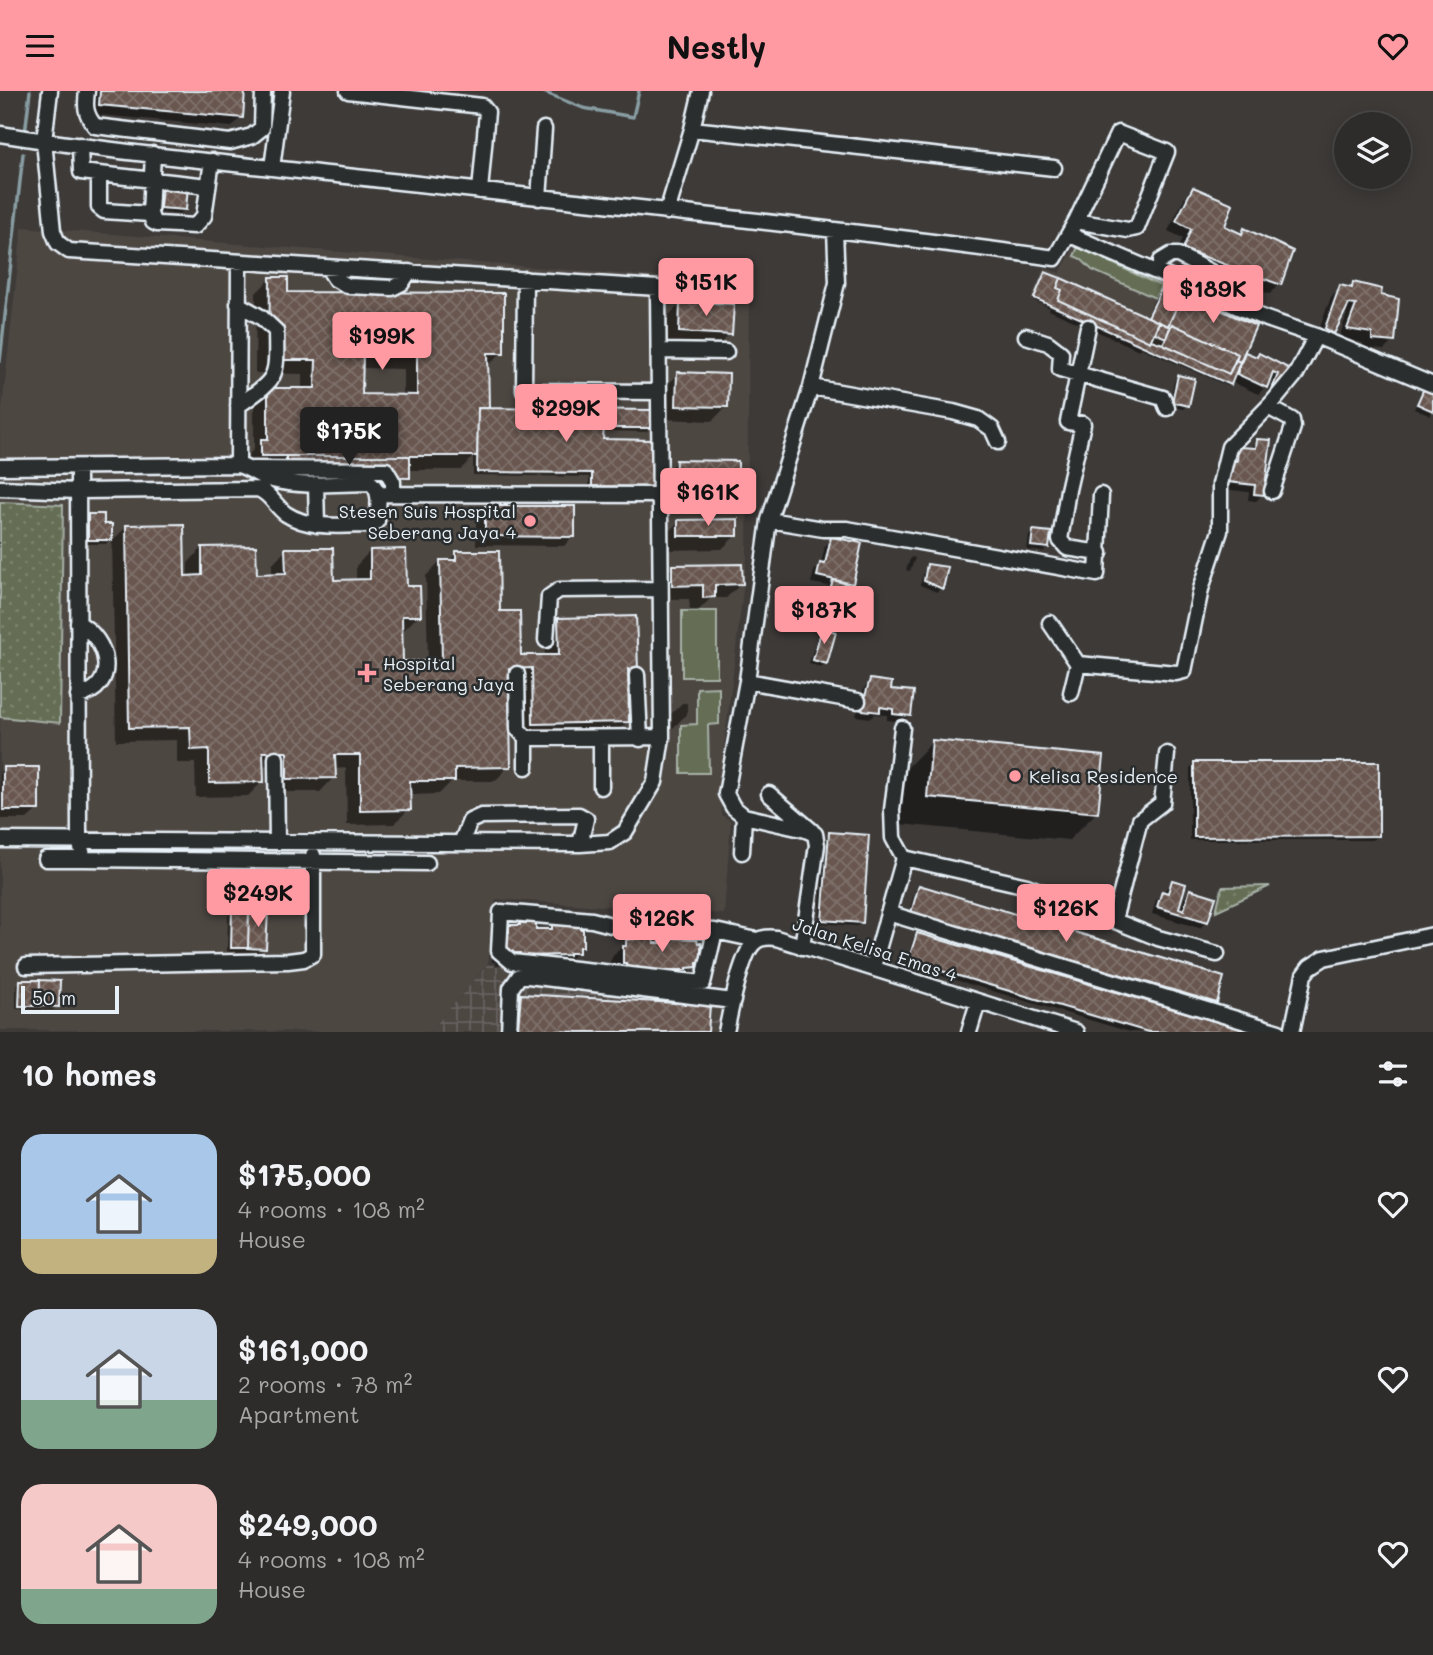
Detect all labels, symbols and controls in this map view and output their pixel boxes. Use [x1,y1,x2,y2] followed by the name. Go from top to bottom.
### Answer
[667,25,766,67] text: Nestly
[21,27,59,65] icon: menu
[1374,27,1412,65] icon: heart
[1334,112,1411,189] map controls
[1334,112,1411,189] button: layers
[657,259,755,318] pin: $151K
[1164,265,1262,325] pin: $189K
[674,266,738,296] text: $151K
[1179,273,1247,303] text: $189K
[333,313,431,372] pin: $199K
[348,320,416,350] text: $199K
[517,385,615,444] pin: $299K
[531,392,601,422] text: $299K
[300,407,398,467] pin: $175K
[316,415,382,445] text: $175K
[659,469,757,528] pin: $161K
[676,476,740,506] text: $161K
[339,499,516,544] place label: Stesen Suis Hospital Seberang Jaya 4
[522,513,538,529] marker: Stesen Suis Hospital Seberang Jaya 4
[775,587,873,646] pin: $187K
[791,594,857,624] text: $187K
[383,651,515,696] place label: Hospital Seberang Jaya
[357,663,377,683] marker: Hospital Seberang Jaya
[1029,764,1178,788] place label: Kelisa Residence
[1007,768,1023,784] marker: Kelisa Residence
[209,869,307,929] pin: $249K
[223,877,293,907] text: $249K
[1017,885,1115,944] pin: $126K
[1033,892,1099,922] text: $126K
[613,895,711,954] pin: $126K
[629,902,695,932] text: $126K
[790,911,961,987] street label: Jalan Kelisa Emas 4
[21,983,119,1015] scale bar
[32,985,76,1010] text: 50 m
[21,1054,157,1094] text: 10 homes
[1374,1055,1412,1093] icon: filters
[238,1154,371,1194] text: $175,000
[77,1162,161,1246] icon: home
[1374,1185,1412,1223] icon: heart
[238,1194,425,1224] text: 4 rooms · 108 m²
[238,1224,306,1254] text: House
[238,1329,368,1369] text: $161,000
[77,1337,161,1421] icon: home
[1374,1360,1412,1398] icon: heart
[238,1369,412,1399] text: 2 rooms · 78 m²
[238,1399,360,1429] text: Apartment
[238,1504,377,1544] text: $249,000
[77,1512,161,1596] icon: home
[1374,1535,1412,1573] icon: heart
[238,1544,425,1574] text: 4 rooms · 108 m²
[238,1574,306,1604] text: House

